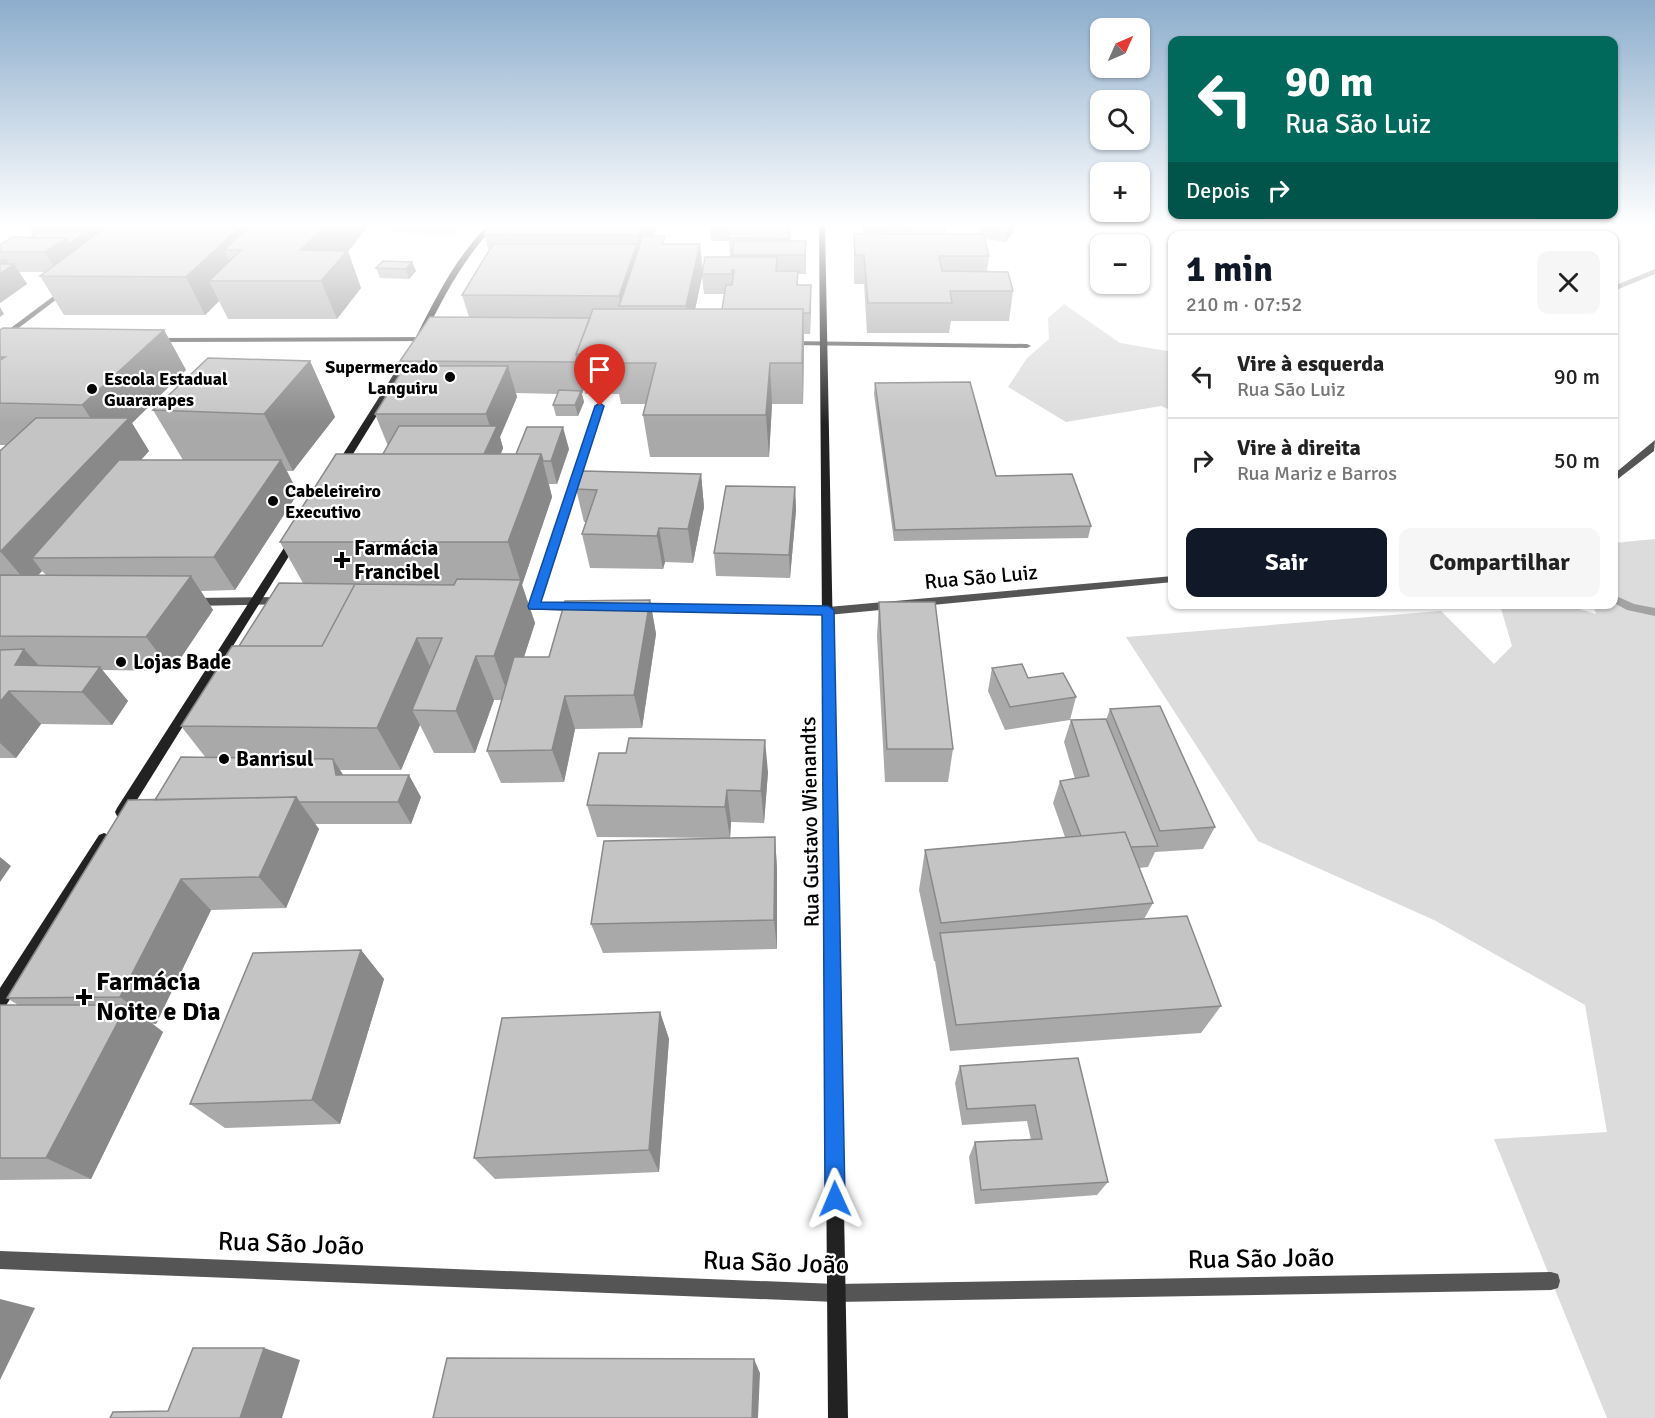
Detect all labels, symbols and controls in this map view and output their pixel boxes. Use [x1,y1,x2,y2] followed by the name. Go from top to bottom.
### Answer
[1090,18,1150,78] north arrow
[1090,18,1150,294] map controls
[1285,57,1374,108] text: 90 m
[1186,60,1264,138] icon: left
[1090,90,1150,150] button: search
[1285,108,1431,141] text: Rua São Luiz
[1090,162,1150,222] button: +
[1262,174,1295,207] icon: right
[1186,177,1250,204] text: Depois
[1090,234,1150,294] button: −
[1186,247,1273,292] text: 1 min
[1537,251,1600,314] button: close
[1186,292,1302,317] text: 210 m · 07:52
[574,344,625,406] pin
[1237,350,1384,377] text: Vire à esquerda
[583,353,616,386] icon: arrive
[325,356,438,399] place label: Supermercado Languiru
[1186,360,1219,393] icon: left
[1554,363,1600,390] text: 90 m
[104,368,228,411] place label: Escola Estadual Guararapes
[443,370,457,384] marker: Supermercado Languiru
[1237,377,1345,402] text: Rua São Luiz
[85,382,99,396] marker: Escola Estadual Guararapes
[1237,434,1361,461] text: Vire à direita
[1186,444,1219,477] icon: right
[1554,447,1600,474] text: 50 m
[1237,461,1397,486] text: Rua Mariz e Barros
[285,480,381,523] place label: Cabeleireiro Executivo
[266,494,280,508] marker: Cabeleireiro Executivo
[1186,528,1387,597] button: Sair
[1399,528,1600,597] button: Compartilhar
[354,535,440,585] place label: Farmácia Francibel
[335,553,349,567] marker: Farmácia Francibel
[923,559,1039,595] street label: Rua São Luiz
[133,649,231,675] place label: Lojas Bade
[114,655,128,669] marker: Lojas Bade
[795,716,825,928] street label: Rua Gustavo Wienandts
[236,746,314,772] place label: Banrisul
[217,752,231,766] marker: Banrisul
[96,966,221,1028] place label: Farmácia Noite e Dia
[77,990,91,1004] marker: Farmácia Noite e Dia
[803,1167,867,1231] position arrow
[217,1225,365,1263] street label: Rua São João
[1187,1242,1335,1276] street label: Rua São João
[702,1244,850,1282] street label: Rua São João

